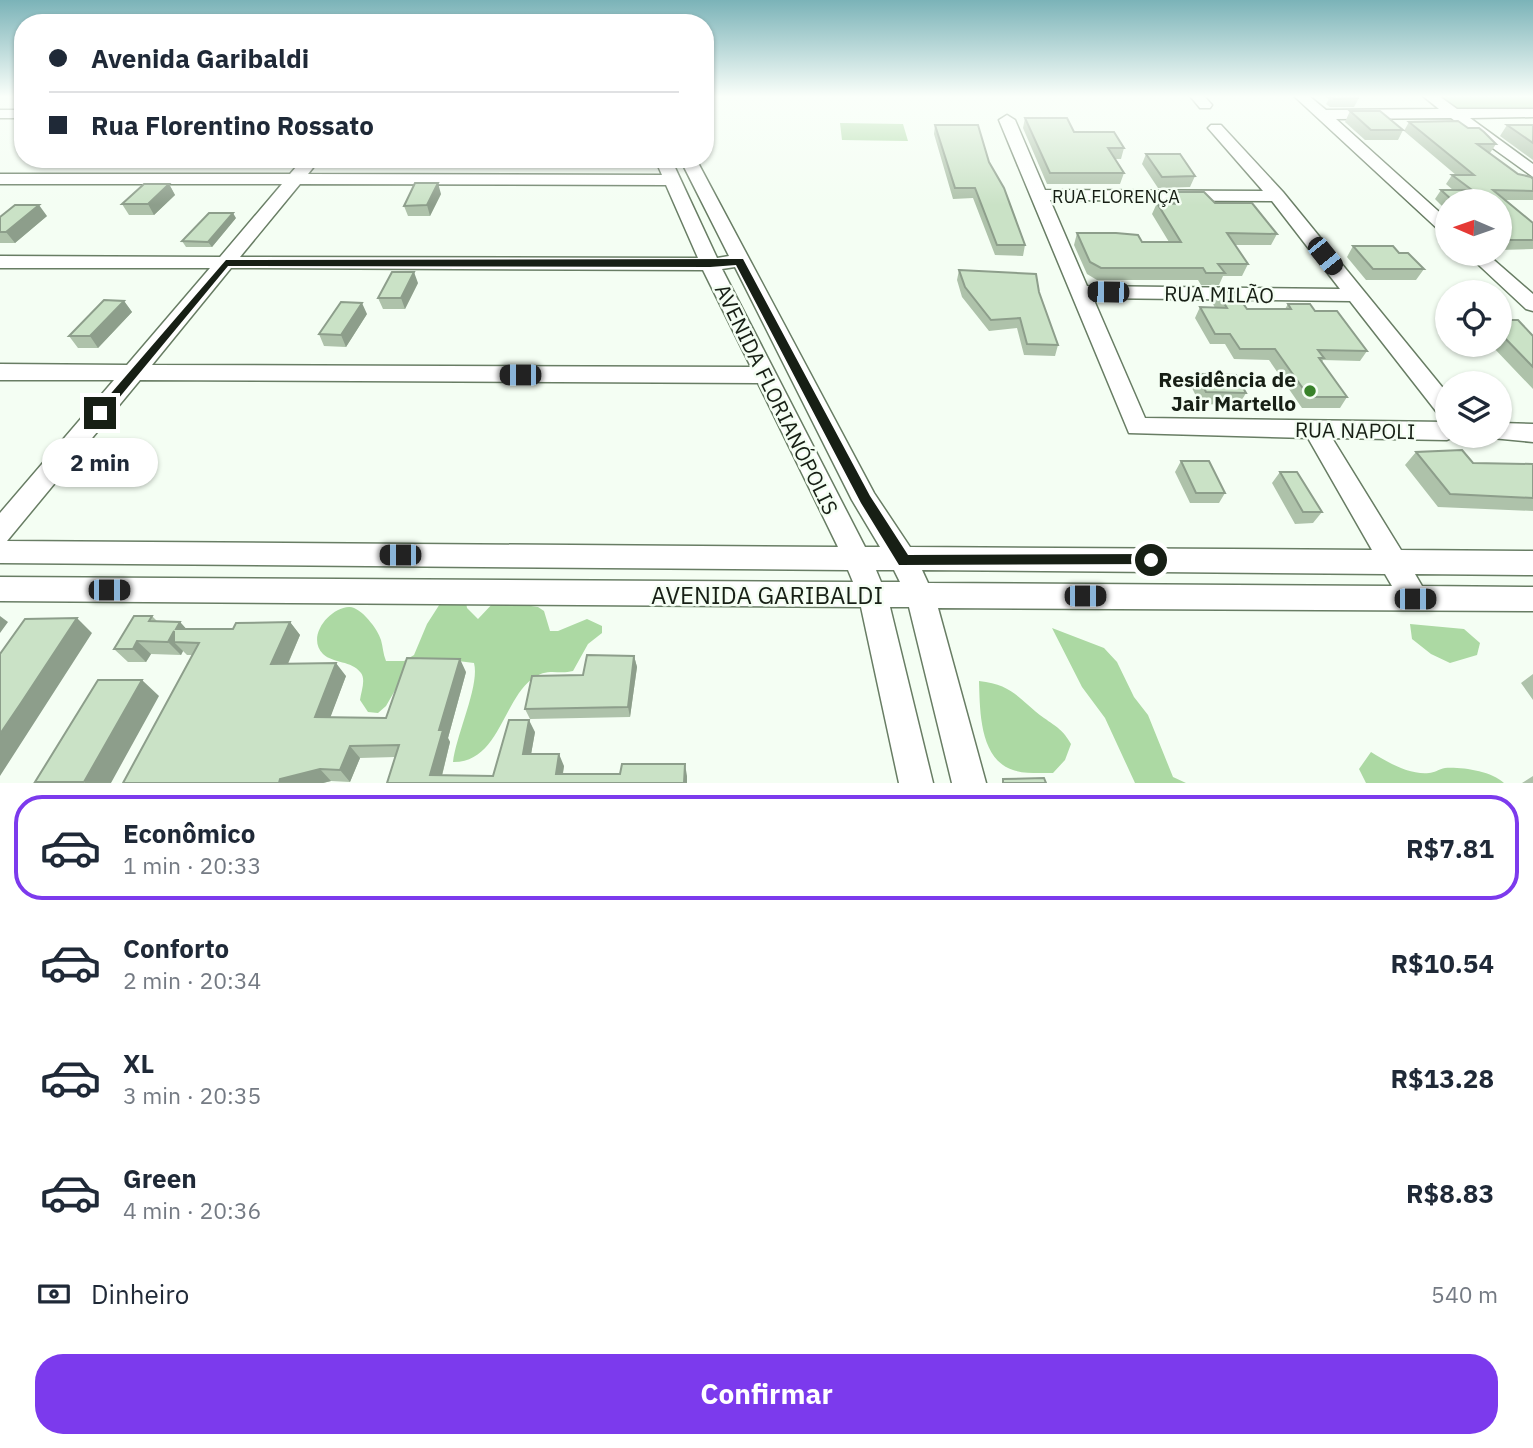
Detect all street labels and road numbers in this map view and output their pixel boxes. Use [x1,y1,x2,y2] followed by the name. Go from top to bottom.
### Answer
[1052,185,1180,208] street label: RUA FLORENÇA
[709,279,845,519] street label: AVENIDA FLORIANÓPOLIS
[1164,279,1274,309] street label: RUA MILÃO
[1295,415,1415,445] street label: RUA NAPOLI
[651,579,883,611] street label: AVENIDA GARIBALDI

